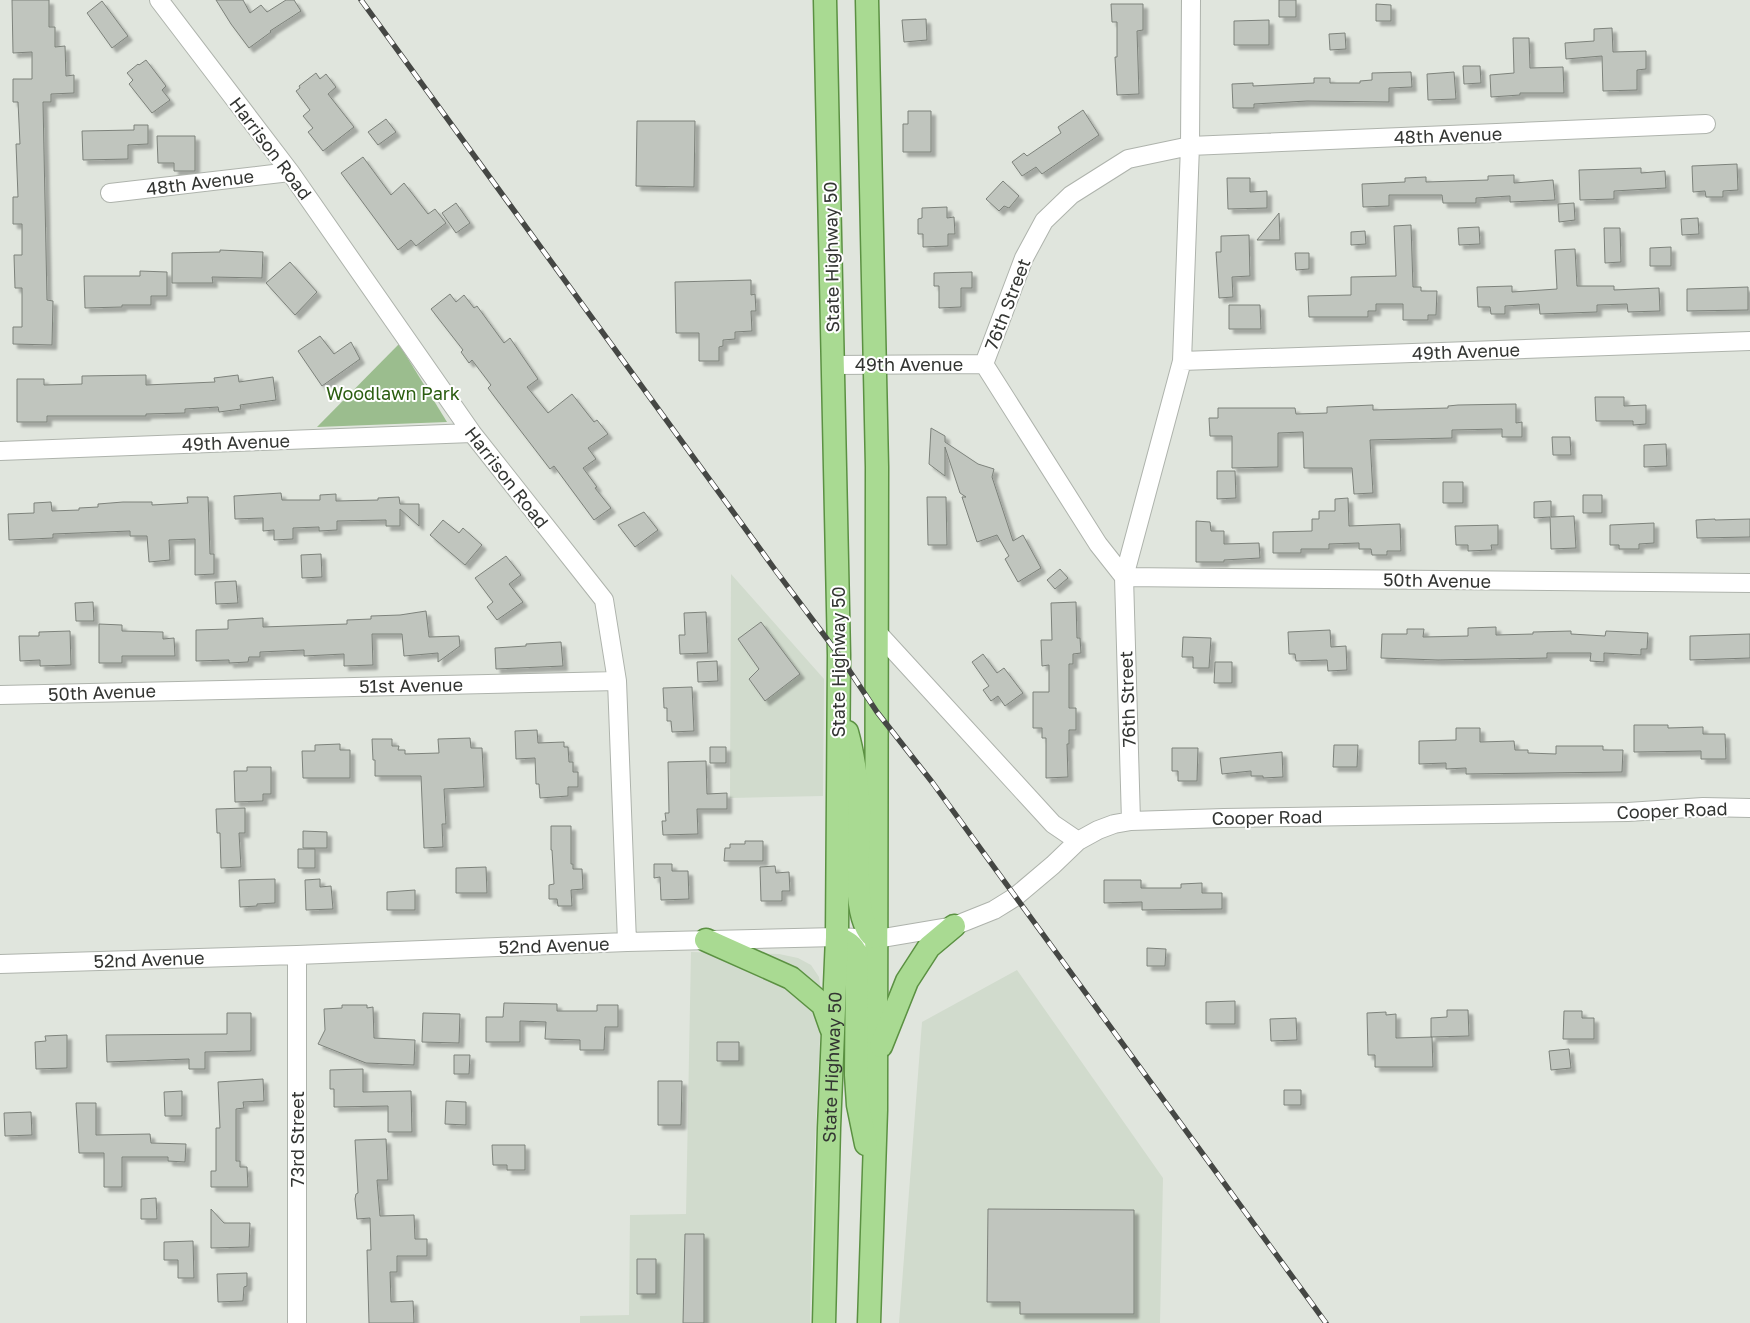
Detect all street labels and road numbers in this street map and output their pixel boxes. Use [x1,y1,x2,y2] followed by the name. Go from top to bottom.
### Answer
[225,92,317,204] street label: Harrison Road
[1394,122,1502,148] street label: 48th Avenue
[145,164,255,200] street label: 48th Avenue
[819,181,843,333] street label: State Highway 50
[979,255,1035,353] street label: 76th Street
[1412,338,1520,364] street label: 49th Avenue
[855,353,963,375] street label: 49th Avenue
[461,422,553,532] street label: Harrison Road
[182,429,290,455] street label: 49th Avenue
[1383,568,1491,592] street label: 50th Avenue
[827,586,849,738] street label: State Highway 50
[1114,650,1140,748] street label: 76th Street
[359,673,463,697] street label: 51st Avenue
[48,679,156,705] street label: 50th Avenue
[1616,797,1728,823] street label: Cooper Road
[1211,805,1323,829] street label: Cooper Road
[498,932,610,958] street label: 52nd Avenue
[93,946,205,972] street label: 52nd Avenue
[818,991,846,1143] street label: State Highway 50
[286,1091,308,1187] street label: 73rd Street

